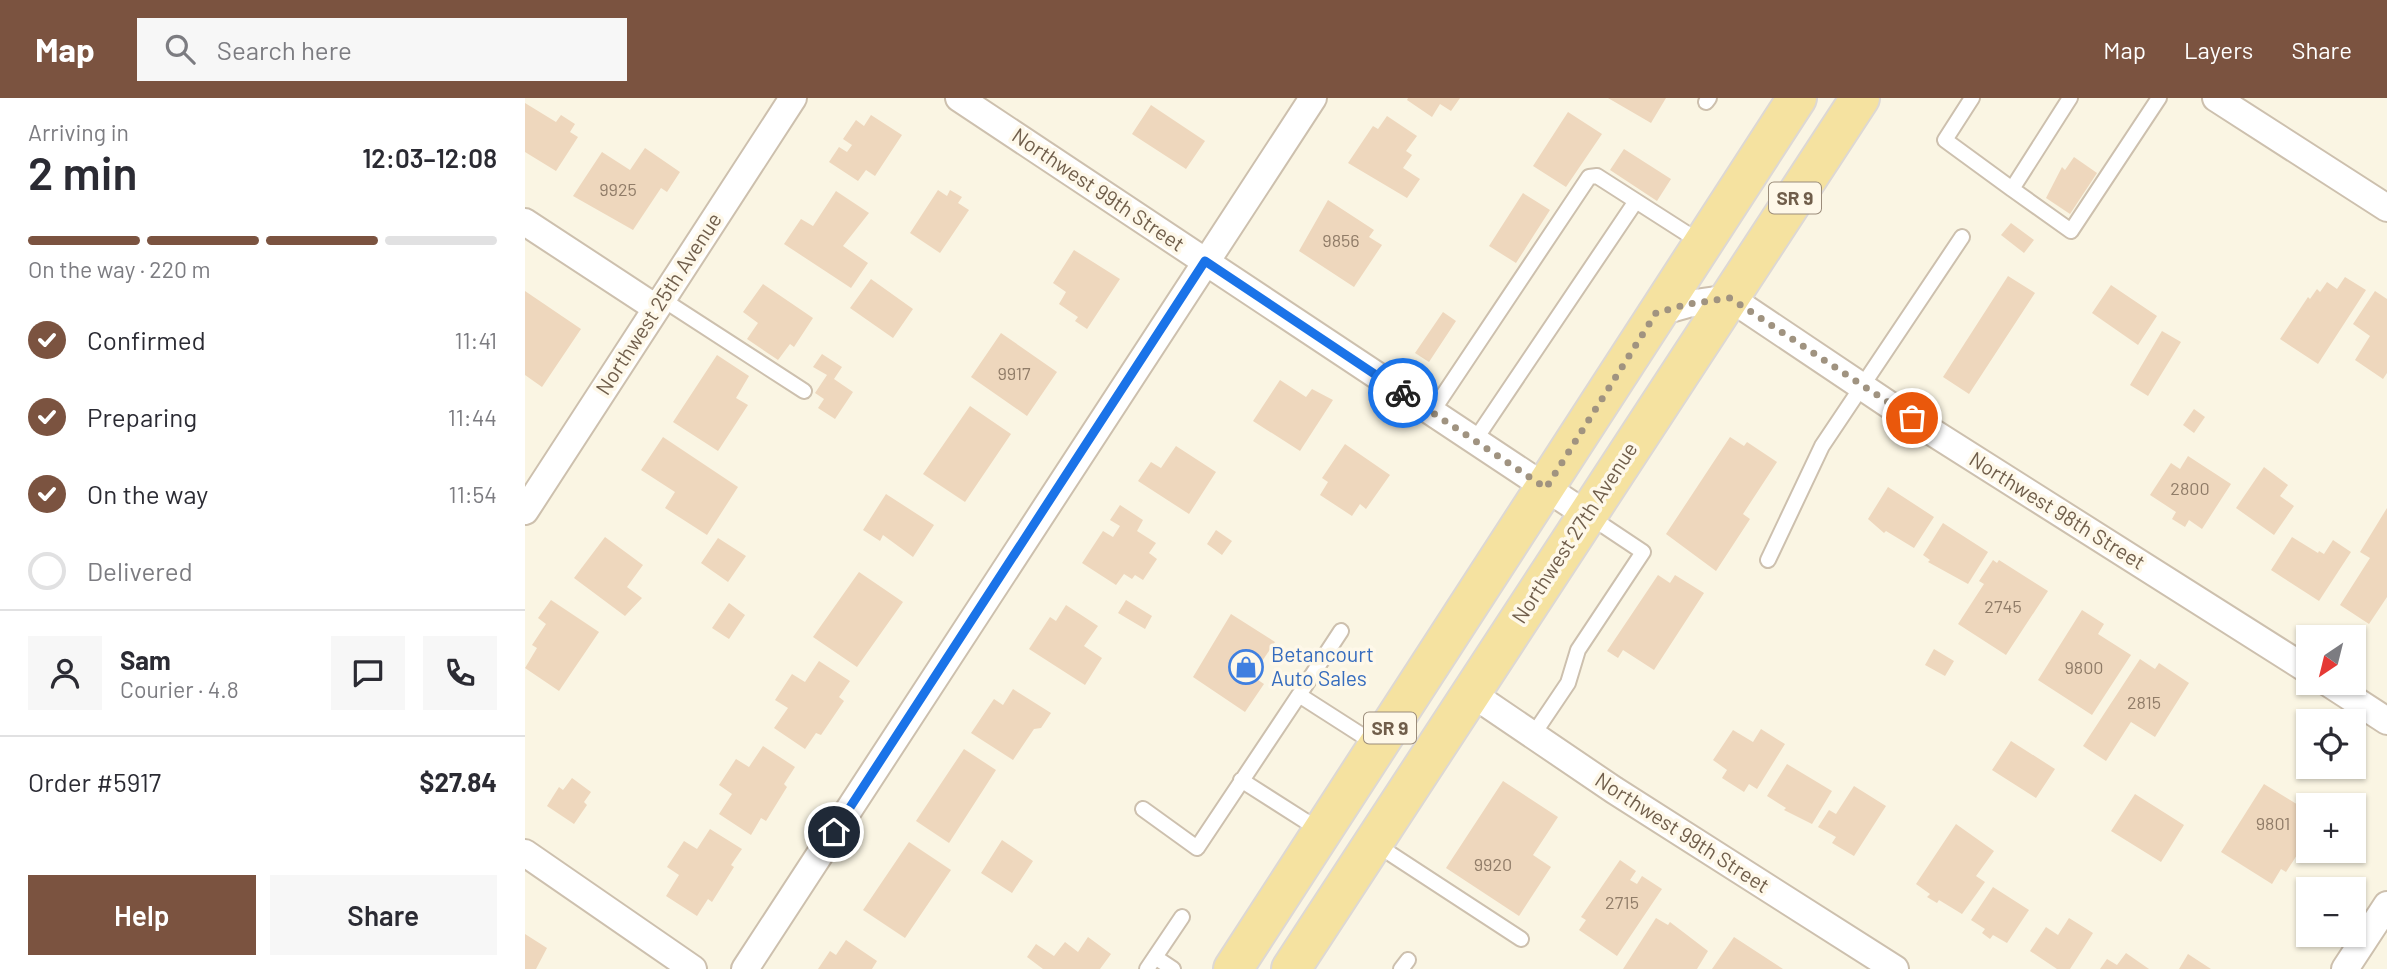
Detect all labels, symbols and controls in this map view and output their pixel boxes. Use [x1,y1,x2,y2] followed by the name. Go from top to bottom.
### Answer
[137,18,627,81] search box
[35,29,95,69] text: Map
[161,30,199,68] icon: search
[217,34,352,65] text: Search here
[2103,35,2146,64] text: Map
[2184,35,2253,64] text: Layers
[2291,35,2352,64] text: Share
[28,118,129,146] text: Arriving in
[1008,122,1190,256] street label: Northwest 99th Street
[362,142,497,173] text: 12:03–12:08
[28,144,137,199] text: 2 min
[599,178,637,200] house number: 9925
[1769,183,1821,214] road number: SR 9
[590,207,726,399] street label: Northwest 25th Avenue
[1322,229,1360,251] house number: 9856
[28,255,211,283] text: On the way · 220 m
[28,321,66,359] icon: check
[87,324,206,355] text: Confirmed
[454,326,497,354] text: 11:41
[1368,358,1438,428] courier
[997,362,1031,384] house number: 9917
[1384,374,1422,412] icon: bike
[1882,388,1942,448] pin
[28,398,66,436] icon: check
[1893,399,1931,437] icon: bag
[87,401,197,432] text: Preparing
[448,403,497,431] text: 11:44
[1506,437,1642,628] street label: Northwest 27th Avenue
[1965,445,2150,574] street label: Northwest 98th Street
[28,475,66,513] icon: check
[2170,477,2210,499] house number: 2800
[87,478,208,509] text: On the way
[449,480,497,508] text: 11:54
[87,555,193,586] text: Delivered
[1984,595,2022,617] house number: 2745
[2296,625,2366,695] north arrow
[2296,625,2366,947] map controls
[28,636,102,710] button: person
[331,636,405,710] button: chat
[423,636,497,710] button: phone
[1271,641,1374,690] place label: Betancourt Auto Sales
[120,644,171,675] text: Sam
[1227,648,1265,686] shop icon: Betancourt Auto Sales
[2064,656,2104,678] house number: 9800
[120,675,239,703] text: Courier · 4.8
[2127,691,2161,713] house number: 2815
[2296,709,2366,779] button: locate
[1364,712,1416,744] road number: SR 9
[28,766,161,797] text: Order #5917
[420,766,497,797] text: $27.84
[1591,766,1775,897] street label: Northwest 99th Street
[2296,793,2366,863] button: +
[804,802,864,862] pin
[2256,812,2290,834] house number: 9801
[815,813,853,851] icon: home
[1474,853,1512,875] house number: 9920
[28,875,256,955] button: Help
[270,875,497,955] button: Share
[2296,877,2366,947] button: −
[1605,891,1639,913] house number: 2715

